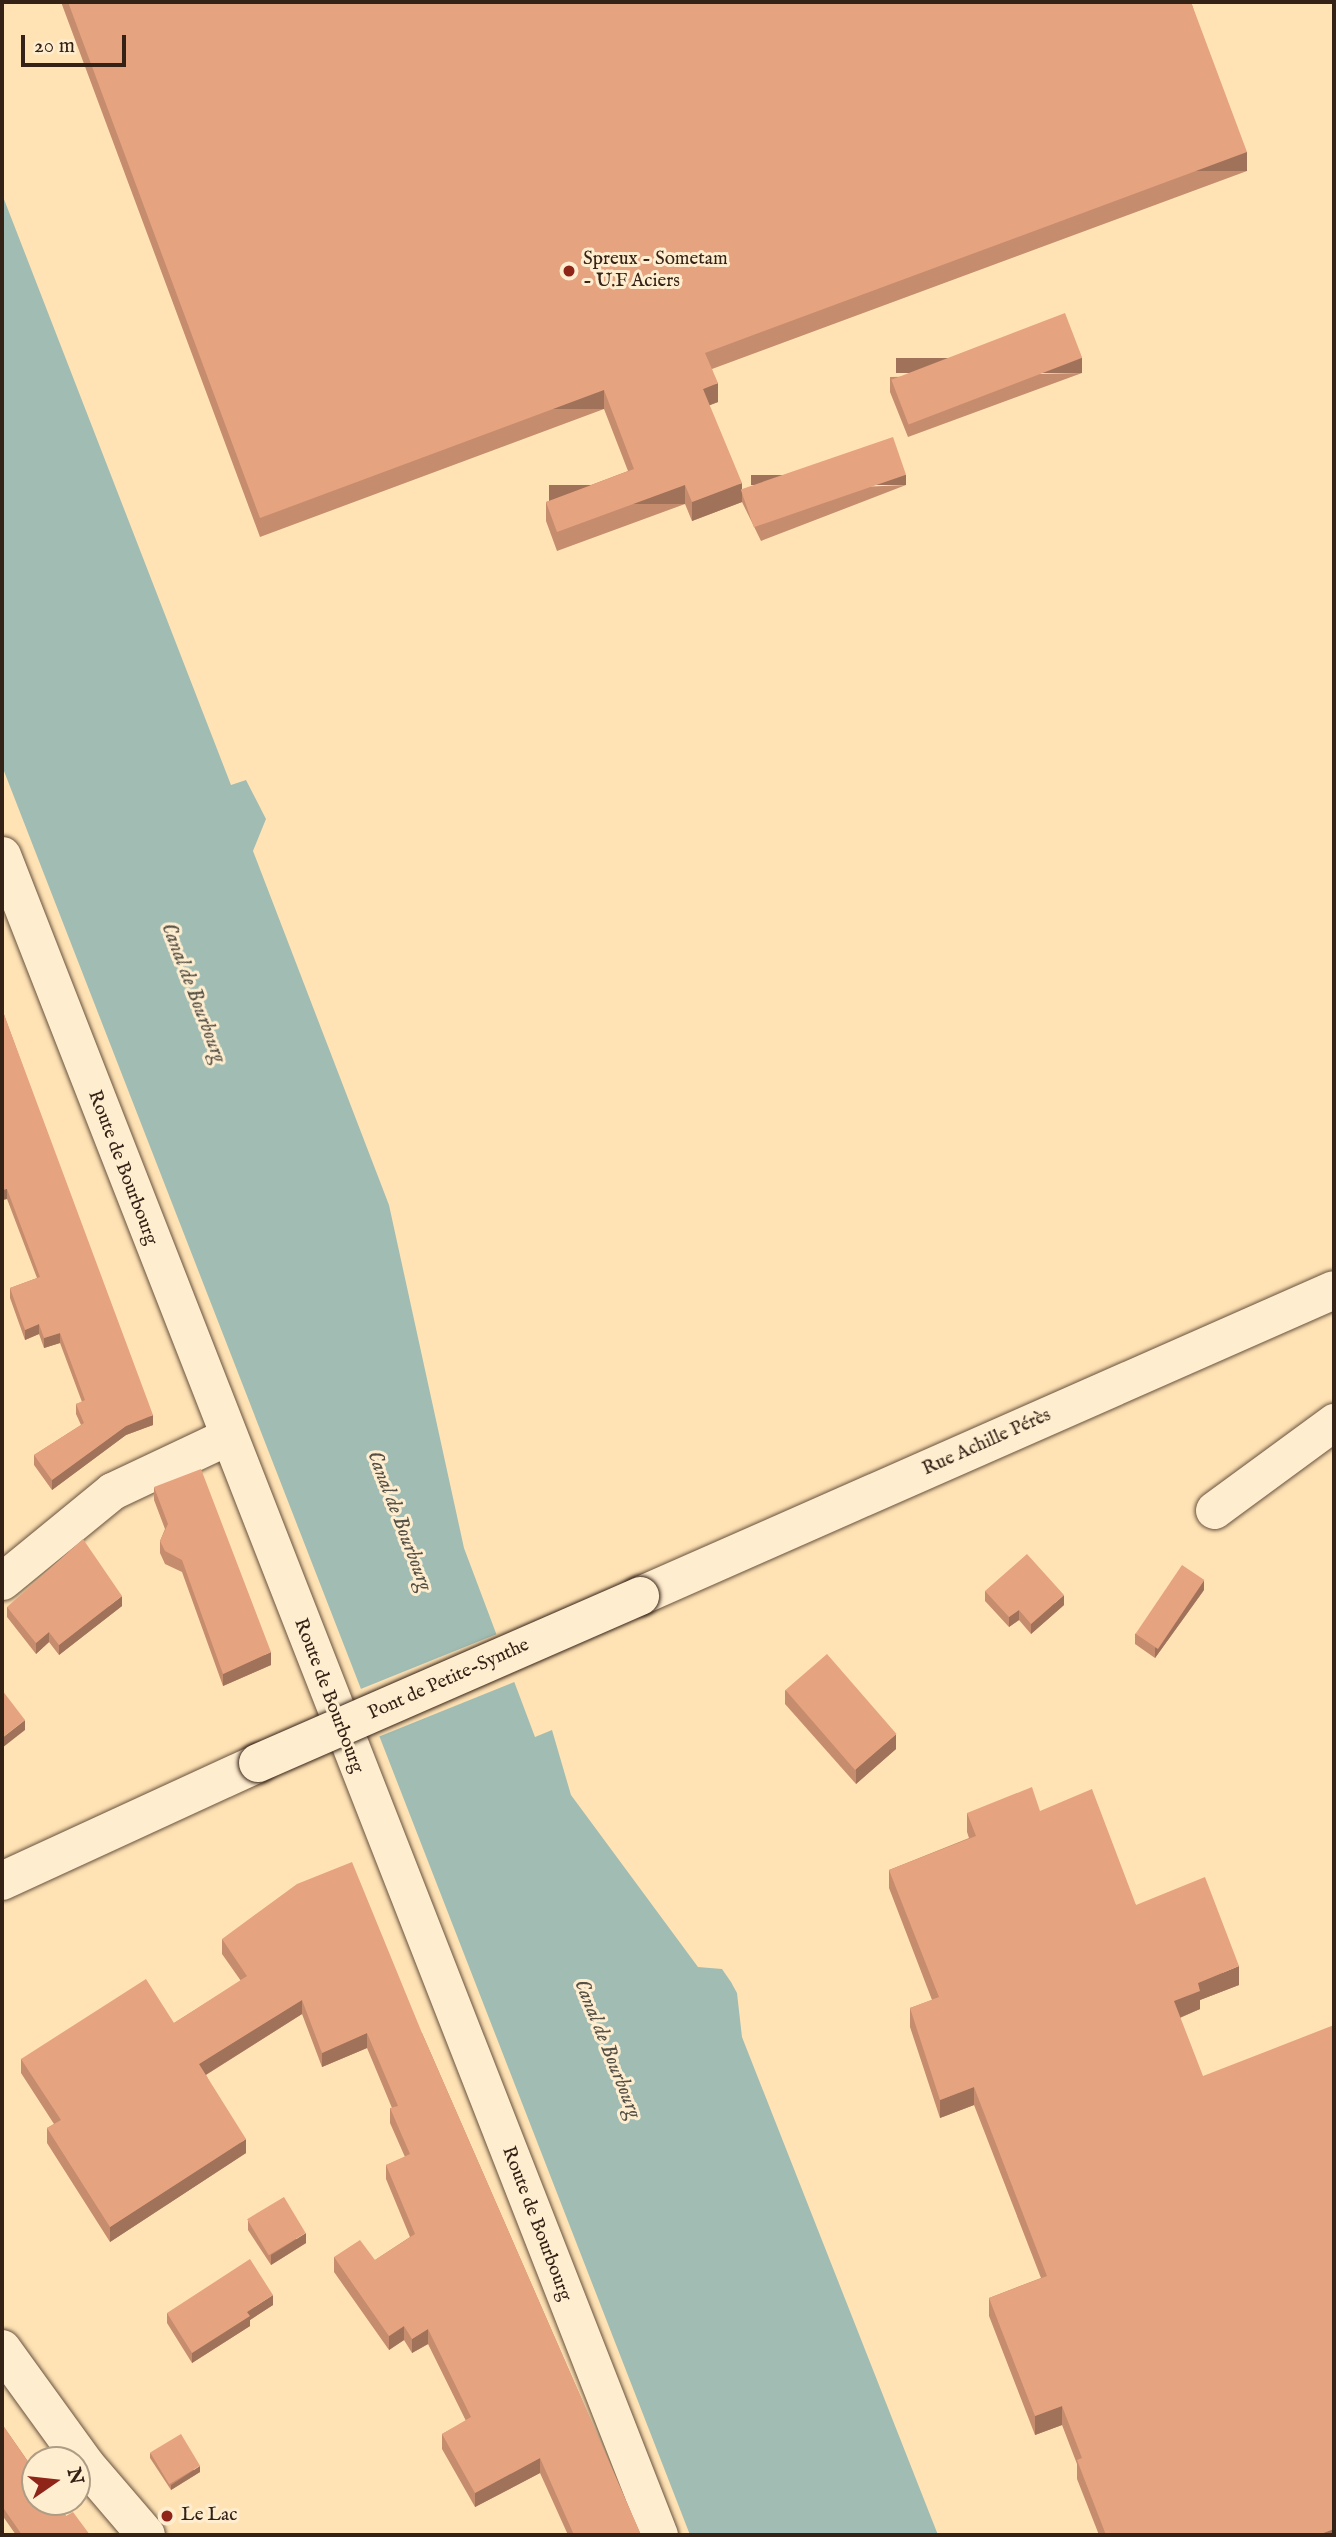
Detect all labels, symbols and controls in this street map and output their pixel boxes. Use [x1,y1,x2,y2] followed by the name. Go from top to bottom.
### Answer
[24,21,130,65] scale bar
[34,33,75,60] text: 20 m
[583,249,728,293] place label: Spreux - Sometam - U.F Aciers
[561,263,577,279] marker: Spreux - Sometam - U.F Aciers
[155,920,231,1066] water label: Canal de Bourbourg
[82,1087,162,1249] street label: Route de Bourbourg
[919,1404,1055,1482] street label: Rue Achille Pérès
[361,1448,437,1594] water label: Canal de Bourbourg
[288,1615,368,1777] street label: Route de Bourbourg
[365,1634,533,1726] street label: Pont de Petite-Synthe
[568,1976,646,2122] water label: Canal de Bourbourg
[496,2143,576,2305] street label: Route de Bourbourg
[21,2446,91,2516] north arrow
[61,2466,88,2487] text: N
[181,2505,237,2527] place label: Le Lac
[159,2508,175,2524] marker: Le Lac

